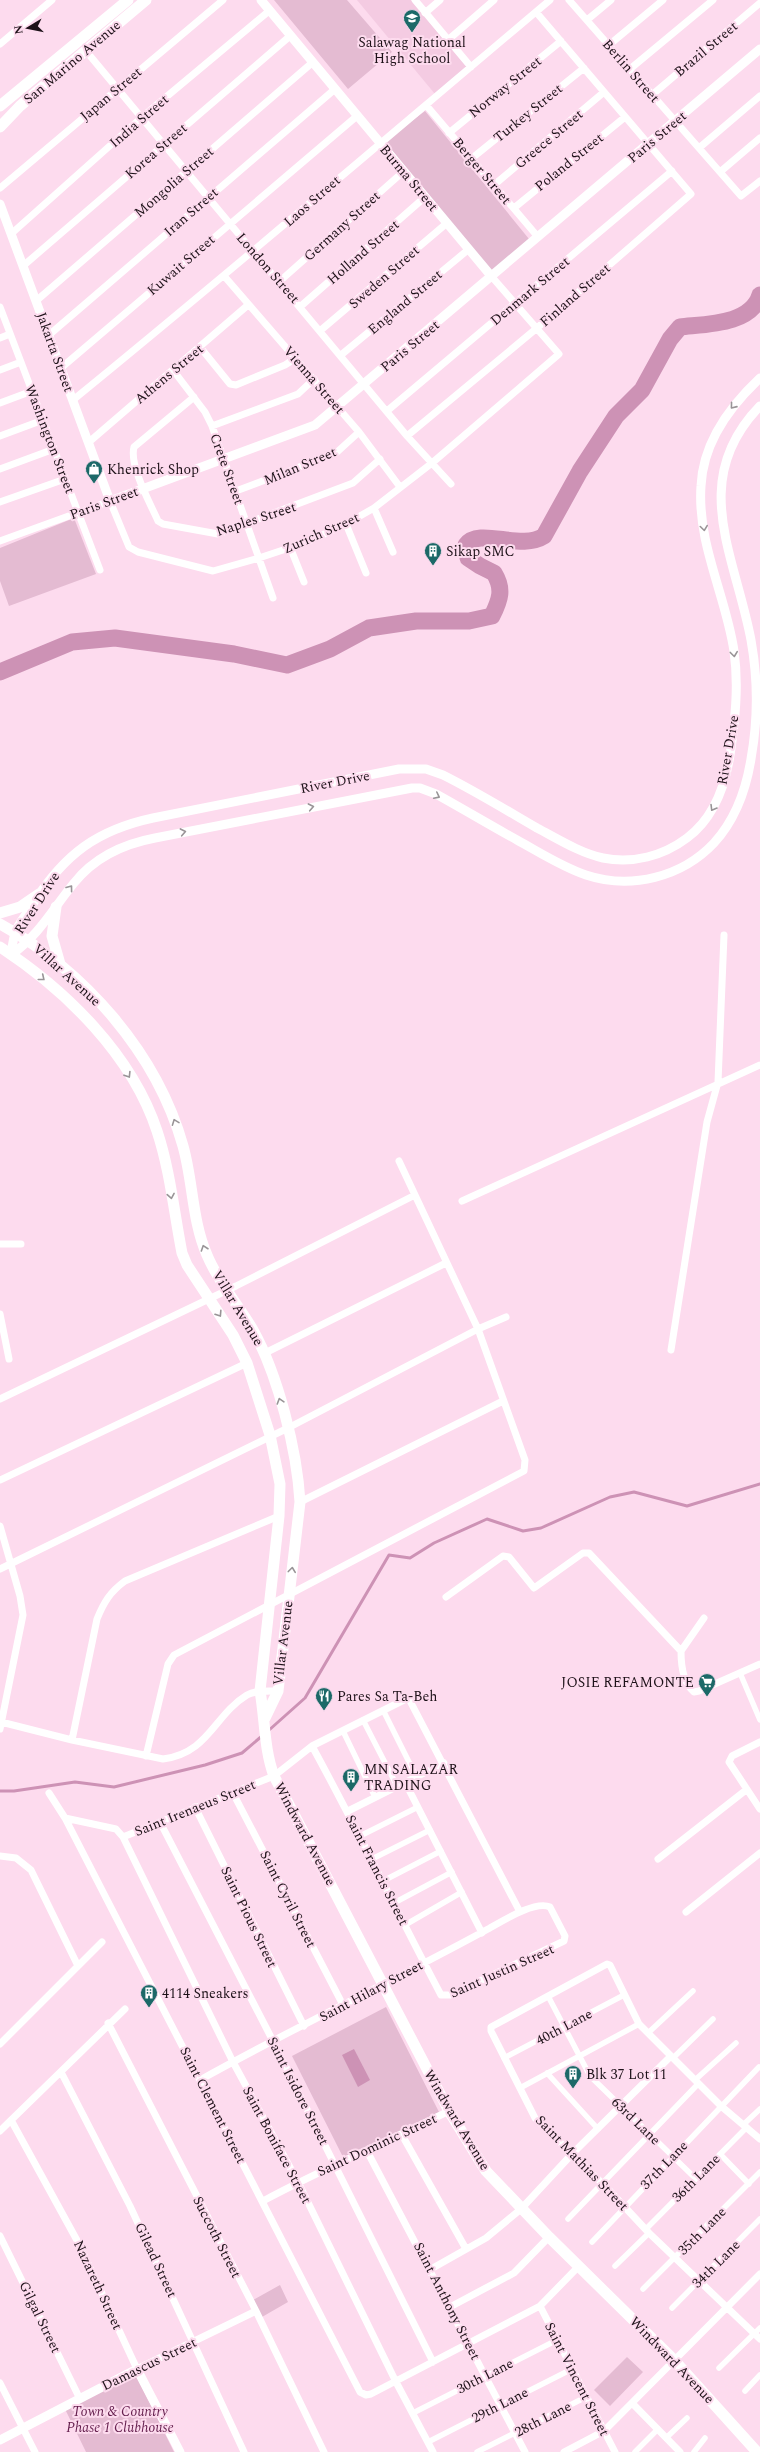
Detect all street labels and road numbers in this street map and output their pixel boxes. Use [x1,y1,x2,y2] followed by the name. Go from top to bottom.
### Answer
[19,15,126,109] street label: San Marino Avenue
[670,16,742,82] street label: Brazil Street
[597,34,665,108] street label: Berlin Street
[464,51,546,123] street label: Norway Street
[75,62,147,126] street label: Japan Street
[489,78,567,148] street label: Turkey Street
[105,89,173,153] street label: India Street
[510,104,588,174] street label: Greece Street
[623,106,691,168] street label: Paris Street
[120,118,192,184] street label: Korea Street
[530,128,608,196] street label: Poland Street
[448,133,516,209] street label: Berger Street
[375,140,443,216] street label: Burma Street
[129,141,219,223] street label: Mongolia Street
[279,170,345,232] street label: Laos Street
[159,182,223,242] street label: Iran Street
[299,186,385,266] street label: Germany Street
[322,214,404,290] street label: Holland Street
[231,228,305,308] street label: London Street
[142,229,220,301] street label: Kuwait Street
[344,240,424,314] street label: Sweden Street
[486,251,574,331] street label: Denmark Street
[535,258,615,332] street label: Finland Street
[363,264,447,340] street label: England Street
[31,309,79,395] street label: Jakarta Street
[376,315,444,377] street label: Paris Street
[130,339,208,409] street label: Athens Street
[278,341,350,419] street label: Vienna Street
[20,381,81,497] street label: Washington Street
[204,430,250,508] street label: Crete Street
[260,441,340,491] street label: Milan Street
[67,481,141,525] street label: Paris Street
[213,496,299,542] street label: Naples Street
[279,507,363,559] street label: Zurich Street
[712,713,744,787] street label: River Drive
[298,765,372,799] street label: River Drive
[9,868,65,938] street label: River Drive
[28,939,106,1011] street label: Villar Avenue
[207,1266,269,1350] street label: Villar Avenue
[267,1599,299,1687] street label: Villar Avenue
[131,1774,259,1842] street label: Saint Irenaeus Street
[269,1779,341,1890] street label: Windward Avenue
[340,1811,414,1929] street label: Saint Francis Street
[254,1847,322,1951] street label: Saint Cyril Street
[215,1863,283,1971] street label: Saint Pious Street
[446,1939,558,2003] street label: Saint Justin Street
[315,1955,427,2027] street label: Saint Hilary Street
[532,2003,596,2051] street label: 40th Lane
[262,2033,334,2149] street label: Saint Isidore Street
[174,2043,252,2167] street label: Saint Clement Street
[419,2066,496,2175] street label: Windward Avenue
[237,2083,317,2207] street label: Saint Boniface Street
[607,2092,666,2150] street label: 63rd Lane
[314,2108,440,2182] street label: Saint Dominic Street
[531,2110,633,2216] street label: Saint Mathias Street
[635,2136,693,2194] street label: 37th Lane
[667,2149,725,2207] street label: 36th Lane
[187,2192,247,2282] street label: Succoth Street
[673,2202,731,2260] street label: 35th Lane
[129,2219,183,2301] street label: Gilead Street
[687,2235,745,2293] street label: 34th Lane
[68,2237,128,2333] street label: Nazareth Street
[408,2238,486,2364] street label: Saint Anthony Street
[13,2277,67,2357] street label: Gilgal Street
[625,2312,719,2409] street label: Windward Avenue
[539,2318,615,2440] street label: Saint Vincent Street
[98,2332,200,2396] street label: Damascus Street
[453,2353,517,2399] street label: 30th Lane
[468,2382,532,2428] street label: 29th Lane
[511,2396,575,2442] street label: 28th Lane

